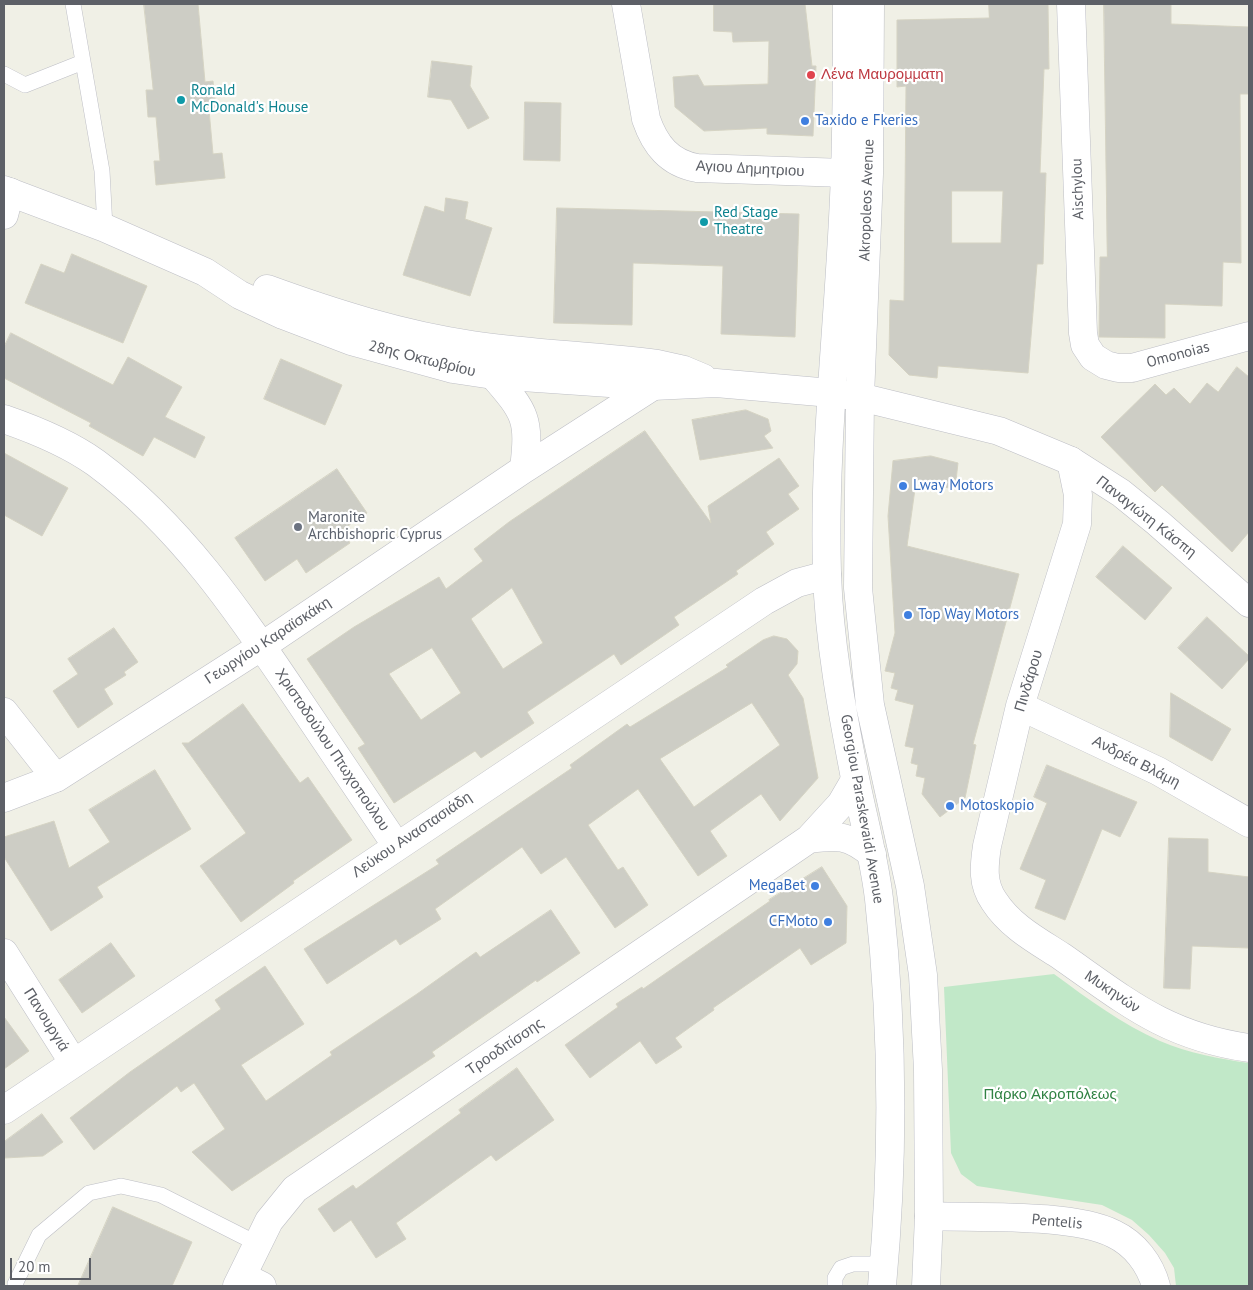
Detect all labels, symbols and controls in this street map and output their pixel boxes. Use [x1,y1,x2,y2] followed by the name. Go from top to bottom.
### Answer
[821,66,944,84] place label: Λένα Μαυρομματη
[805,69,817,81] marker: Λένα Μαυρομματη
[191,82,308,117] place label: Ronald McDonald's House
[175,94,187,106] marker: Ronald McDonald's House
[815,112,918,130] place label: Taxido e Fkeries
[799,115,811,127] marker: Taxido e Fkeries
[856,139,878,261] street label: Akropoleos Avenue
[695,157,805,181] street label: Αγιου Δημητριου
[1068,158,1088,220] street label: Aischylou
[714,204,778,239] place label: Red Stage Theatre
[698,216,710,228] marker: Red Stage Theatre
[367,337,477,381] street label: 28ης Οκτωβρίου
[1145,338,1211,372] street label: Omonoias
[1092,472,1200,562] street label: Παναγιώτη Κάσπη
[913,477,993,495] place label: Lway Motors
[897,480,909,492] marker: Lway Motors
[308,509,442,544] place label: Maronite Archbishopric Cyprus
[292,521,304,533] marker: Maronite Archbishopric Cyprus
[202,594,334,688] street label: Γεωργίου Καραϊσκάκη
[918,606,1019,624] place label: Top Way Motors
[902,609,914,621] marker: Top Way Motors
[1011,648,1047,714] street label: Πινδάρου
[271,665,393,835] street label: Χριστοδούλου Πτωχοπούλου
[836,713,888,905] street label: Georgiou Paraskevaidi Avenue
[1089,732,1183,792] street label: Ανδρέα Βλάμη
[349,788,475,882] street label: Λεύκου Αναστασιάδη
[960,797,1034,815] place label: Motoskopio
[944,800,956,812] marker: Motoskopio
[749,877,805,895] place label: MegaBet
[809,880,821,892] marker: MegaBet
[769,913,818,931] place label: CFMoto
[822,916,834,928] marker: CFMoto
[1081,967,1143,1017] street label: Μυκηνών
[19,985,73,1055] street label: Πανουργιά
[463,1015,547,1079] street label: Τροοδιτίσσης
[983,1086,1117,1104] park label: Πάρκο Ακροπόλεως
[1031,1211,1083,1233] street label: Pentelis
[12,1248,94,1280] scale bar
[18,1257,51,1276] text: 20 m

